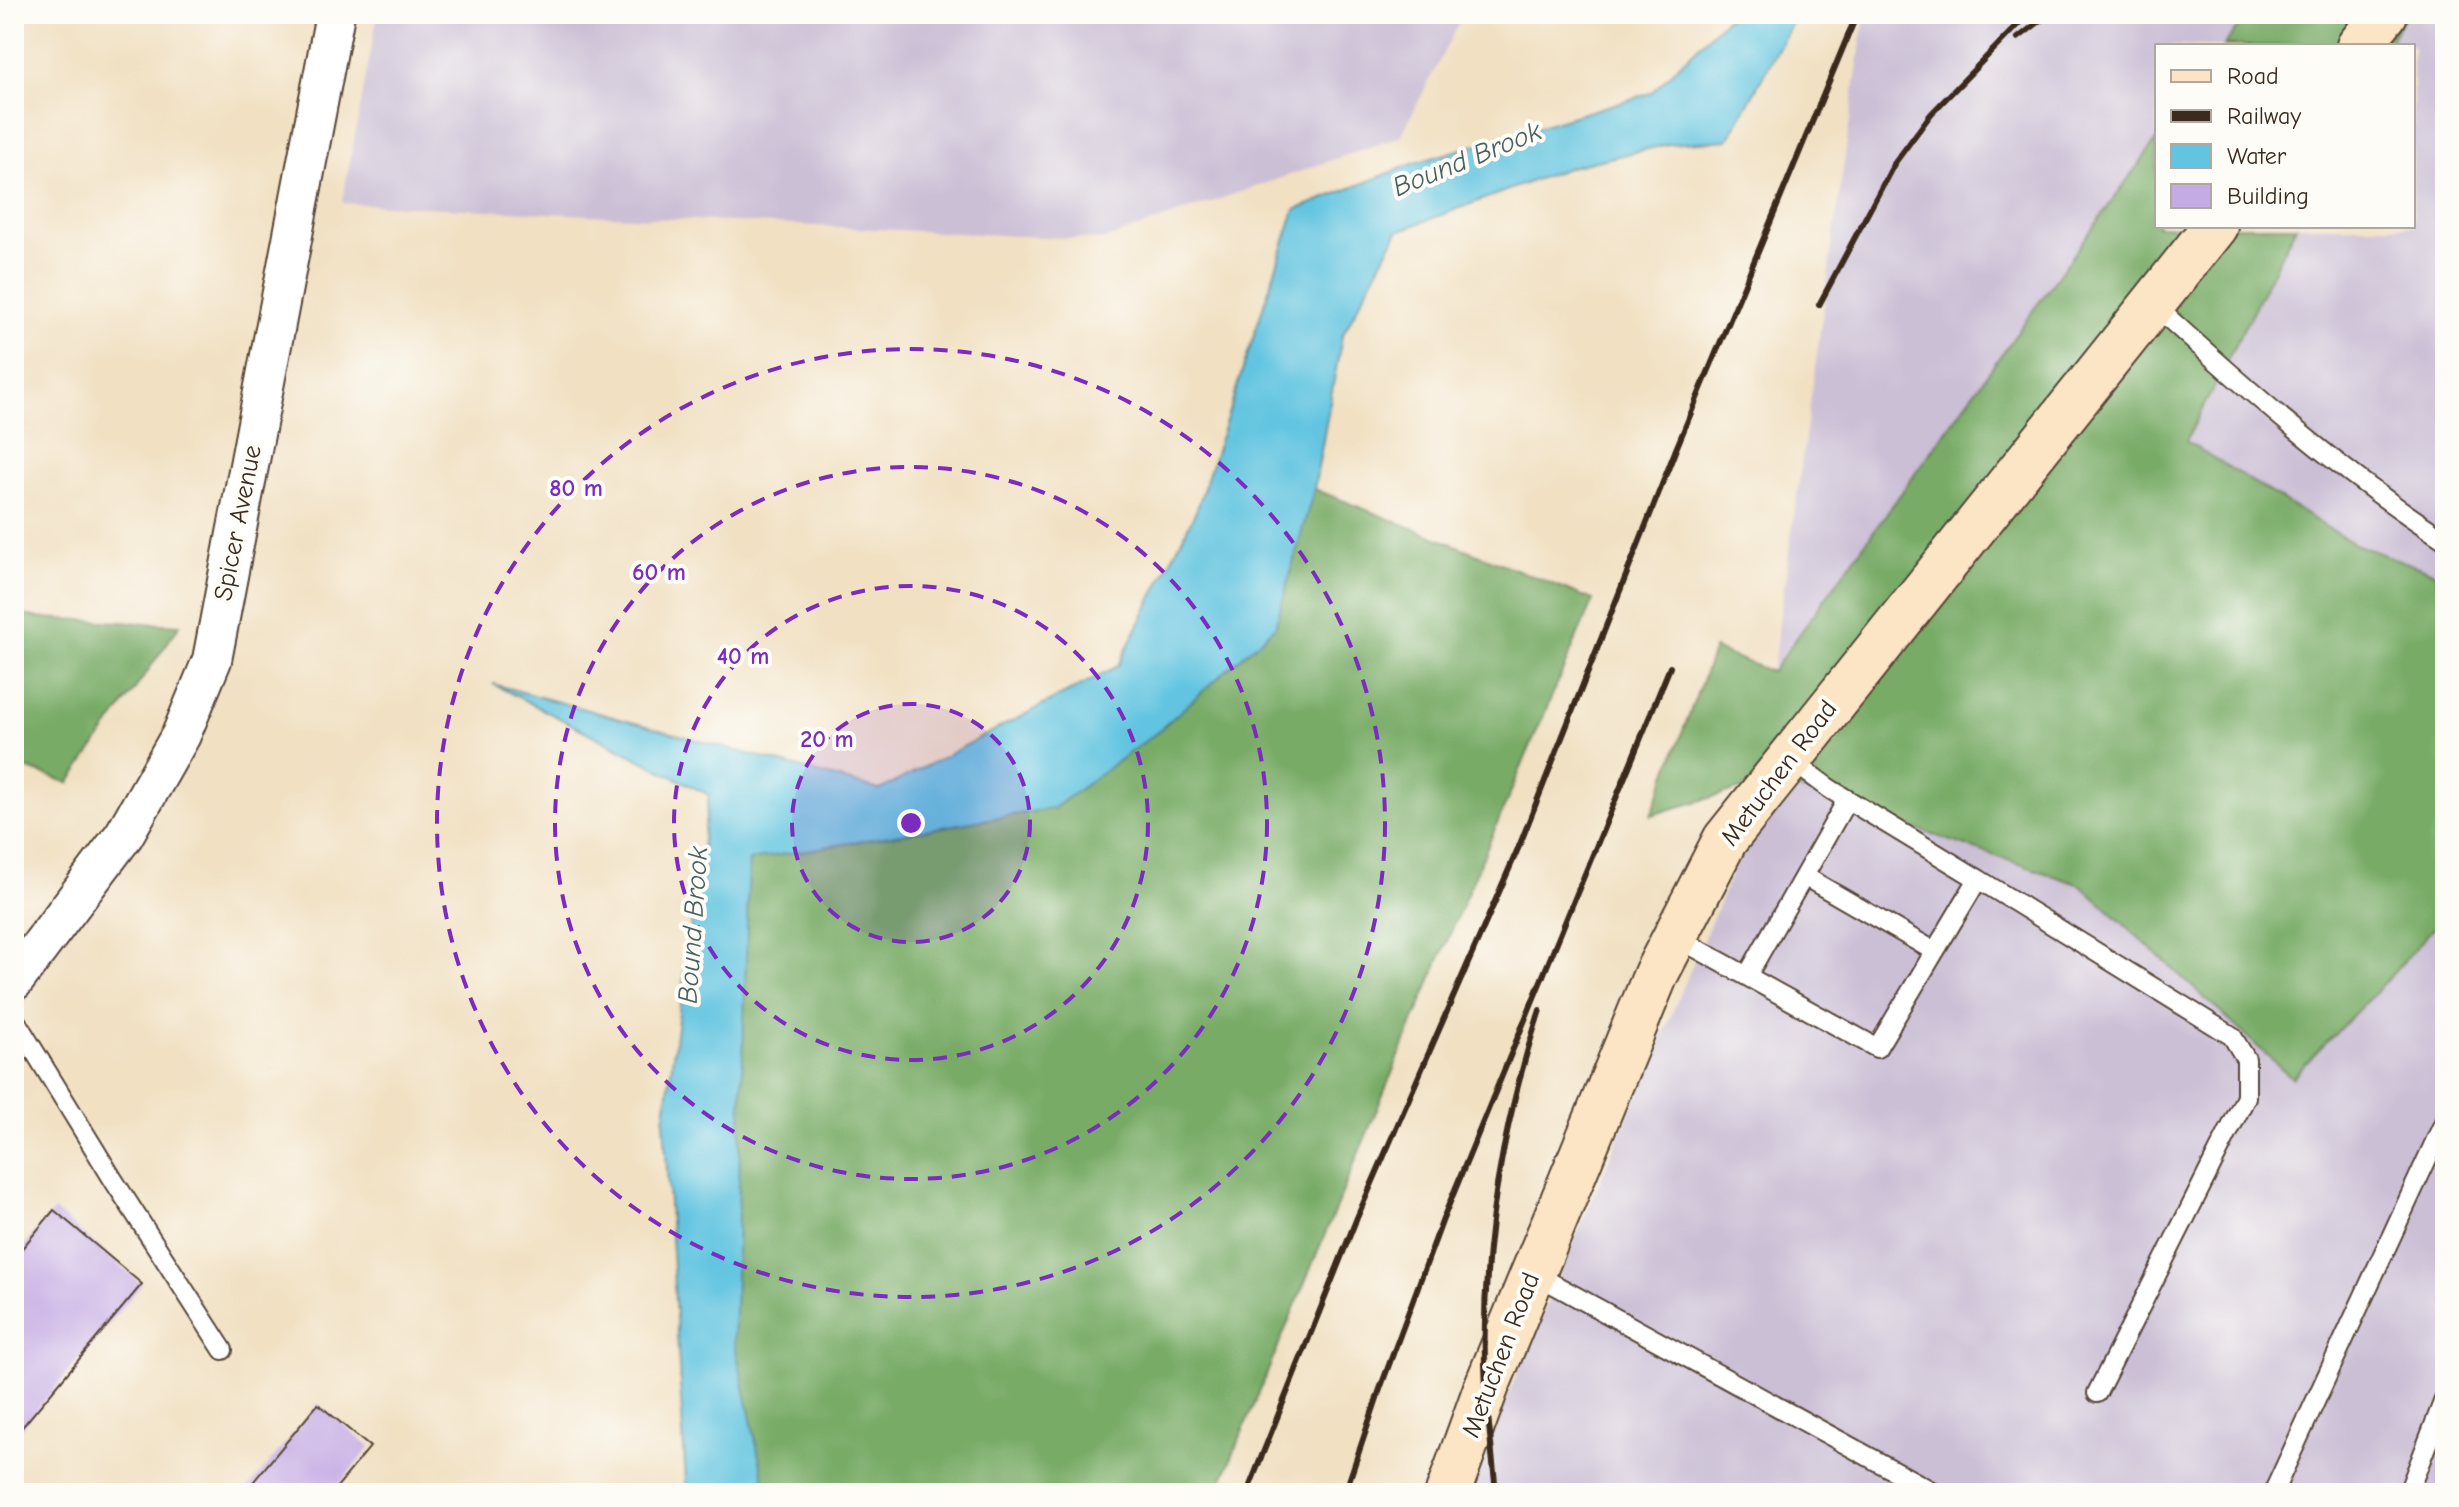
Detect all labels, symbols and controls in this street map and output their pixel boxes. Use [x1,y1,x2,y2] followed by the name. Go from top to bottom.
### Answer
[2155,44,2415,228] legend
[2227,62,2279,90] text: Road
[2227,102,2301,130] text: Railway
[1388,115,1546,203] water label: Bound Brook
[2227,142,2287,170] text: Water
[2227,182,2309,210] text: Building
[208,443,268,603] street label: Spicer Avenue
[549,474,603,502] text: 80 m
[632,558,686,586] text: 60 m
[717,642,769,670] text: 40 m
[1715,694,1843,852] street label: Metuchen Road
[800,725,854,753] text: 20 m
[897,809,925,837] centre of rings
[672,845,714,1005] water label: Bound Brook
[1456,1268,1546,1442] street label: Metuchen Road

